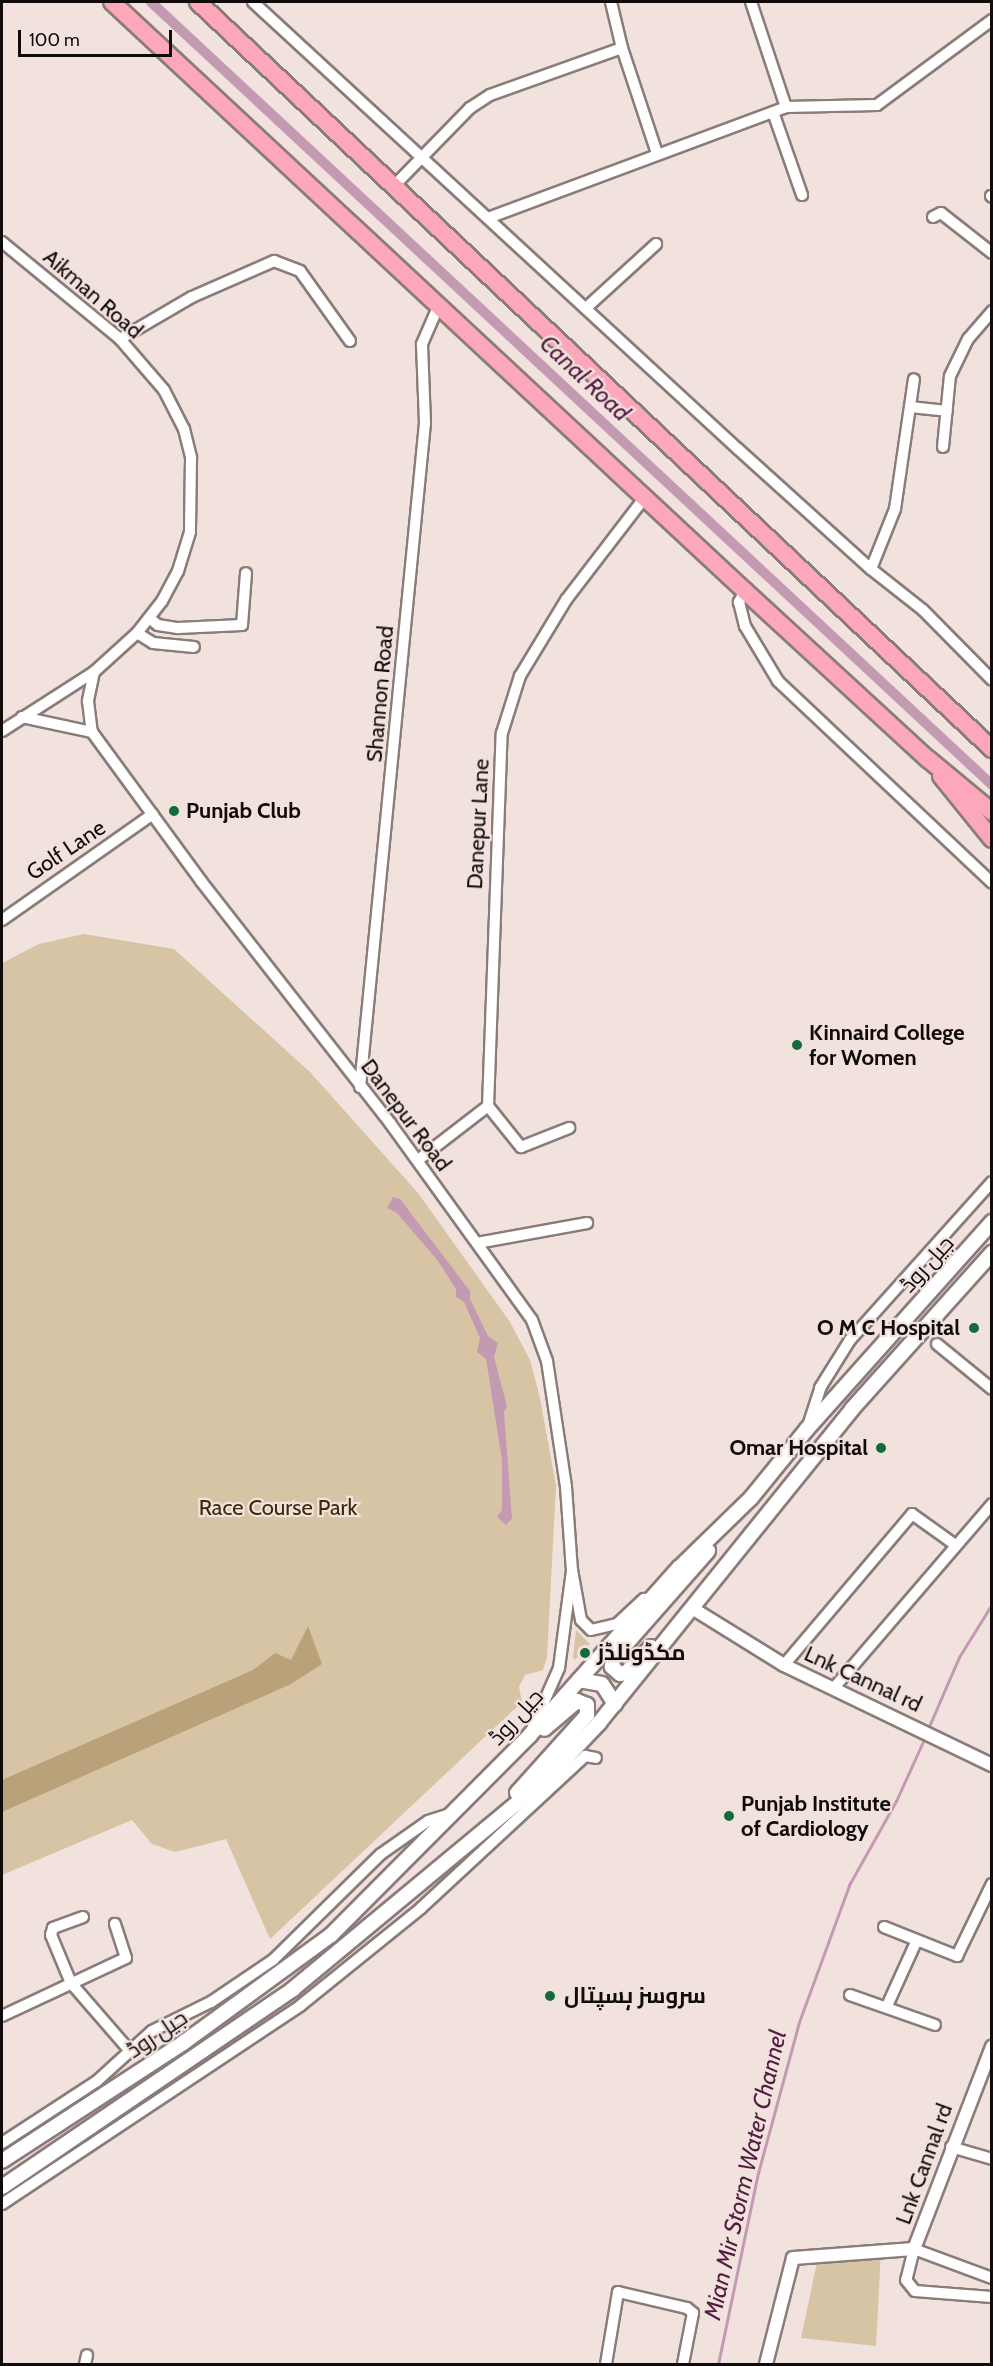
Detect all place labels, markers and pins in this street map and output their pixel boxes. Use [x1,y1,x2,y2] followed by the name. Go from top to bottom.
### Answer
[186,798,301,824] place label: Punjab Club
[167,804,181,818] marker: Punjab Club
[809,1019,965,1070] place label: Kinnaird College for Women
[790,1038,804,1052] marker: Kinnaird College for Women
[817,1315,960,1341] place label: O M C Hospital
[965,1319,983,1337] marker: O M C Hospital
[729,1435,868,1461] place label: Omar Hospital
[872,1439,890,1457] marker: Omar Hospital
[597,1640,686,1666] place label: مکڈونلڈز
[578,1646,592,1660] marker: مکڈونلڈز
[741,1790,891,1842] place label: Punjab Institute of Cardiology
[722,1809,736,1823] marker: Punjab Institute of Cardiology
[564,1983,706,2009] place label: سروسز ہسپتال
[541,1987,559,2005] marker: سروسز ہسپتال

